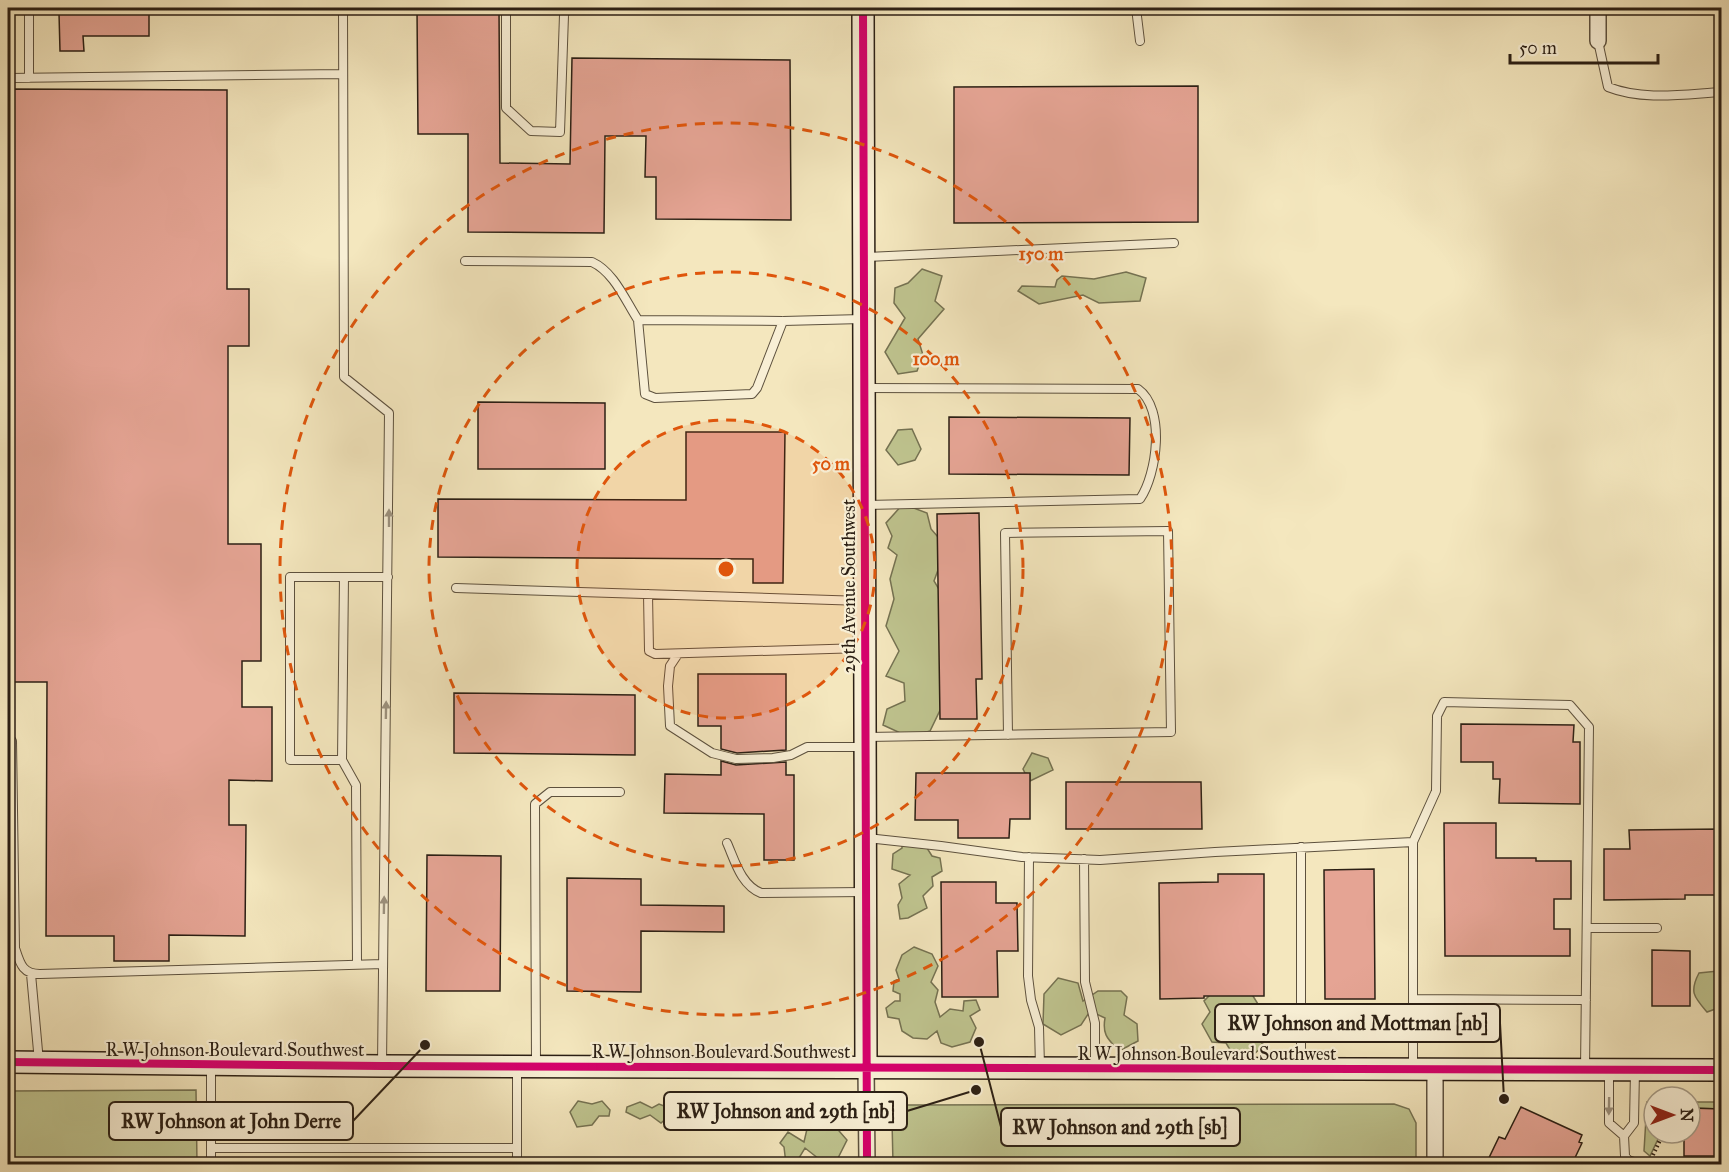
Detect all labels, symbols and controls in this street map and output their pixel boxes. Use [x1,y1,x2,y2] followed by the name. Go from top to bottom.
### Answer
[1510,27,1658,65] scale bar
[1519,37,1557,59] text: 50 m
[1019,243,1064,265] text: 150 m
[913,348,960,370] text: 100 m
[812,453,851,475] text: 50 m
[838,498,860,673] street label: 29th Avenue Southwest
[384,509,394,528] one-way arrow
[716,559,736,579] centre of rings
[381,701,391,720] one-way arrow
[379,896,388,915] one-way arrow
[1215,1004,1500,1042] callout: RW Johnson and Mottman [nb]
[1228,1011,1488,1037] text: RW Johnson and Mottman [nb]
[106,1039,365,1062] street label: R W Johnson Boulevard Southwest
[592,1041,851,1064] street label: R W Johnson Boulevard Southwest
[1078,1043,1337,1066] street label: R W Johnson Boulevard Southwest
[1642,1085,1702,1145] north arrow
[664,1092,907,1130] callout: RW Johnson and 29th [nb]
[1604,1097,1614,1116] one-way arrow
[677,1099,895,1125] text: RW Johnson and 29th [nb]
[109,1102,353,1140] callout: RW Johnson at John Derre
[1001,1108,1240,1146] callout: RW Johnson and 29th [sb]
[1677,1108,1696,1122] text: N
[121,1109,342,1135] text: RW Johnson at John Derre
[1012,1115,1228,1141] text: RW Johnson and 29th [sb]

